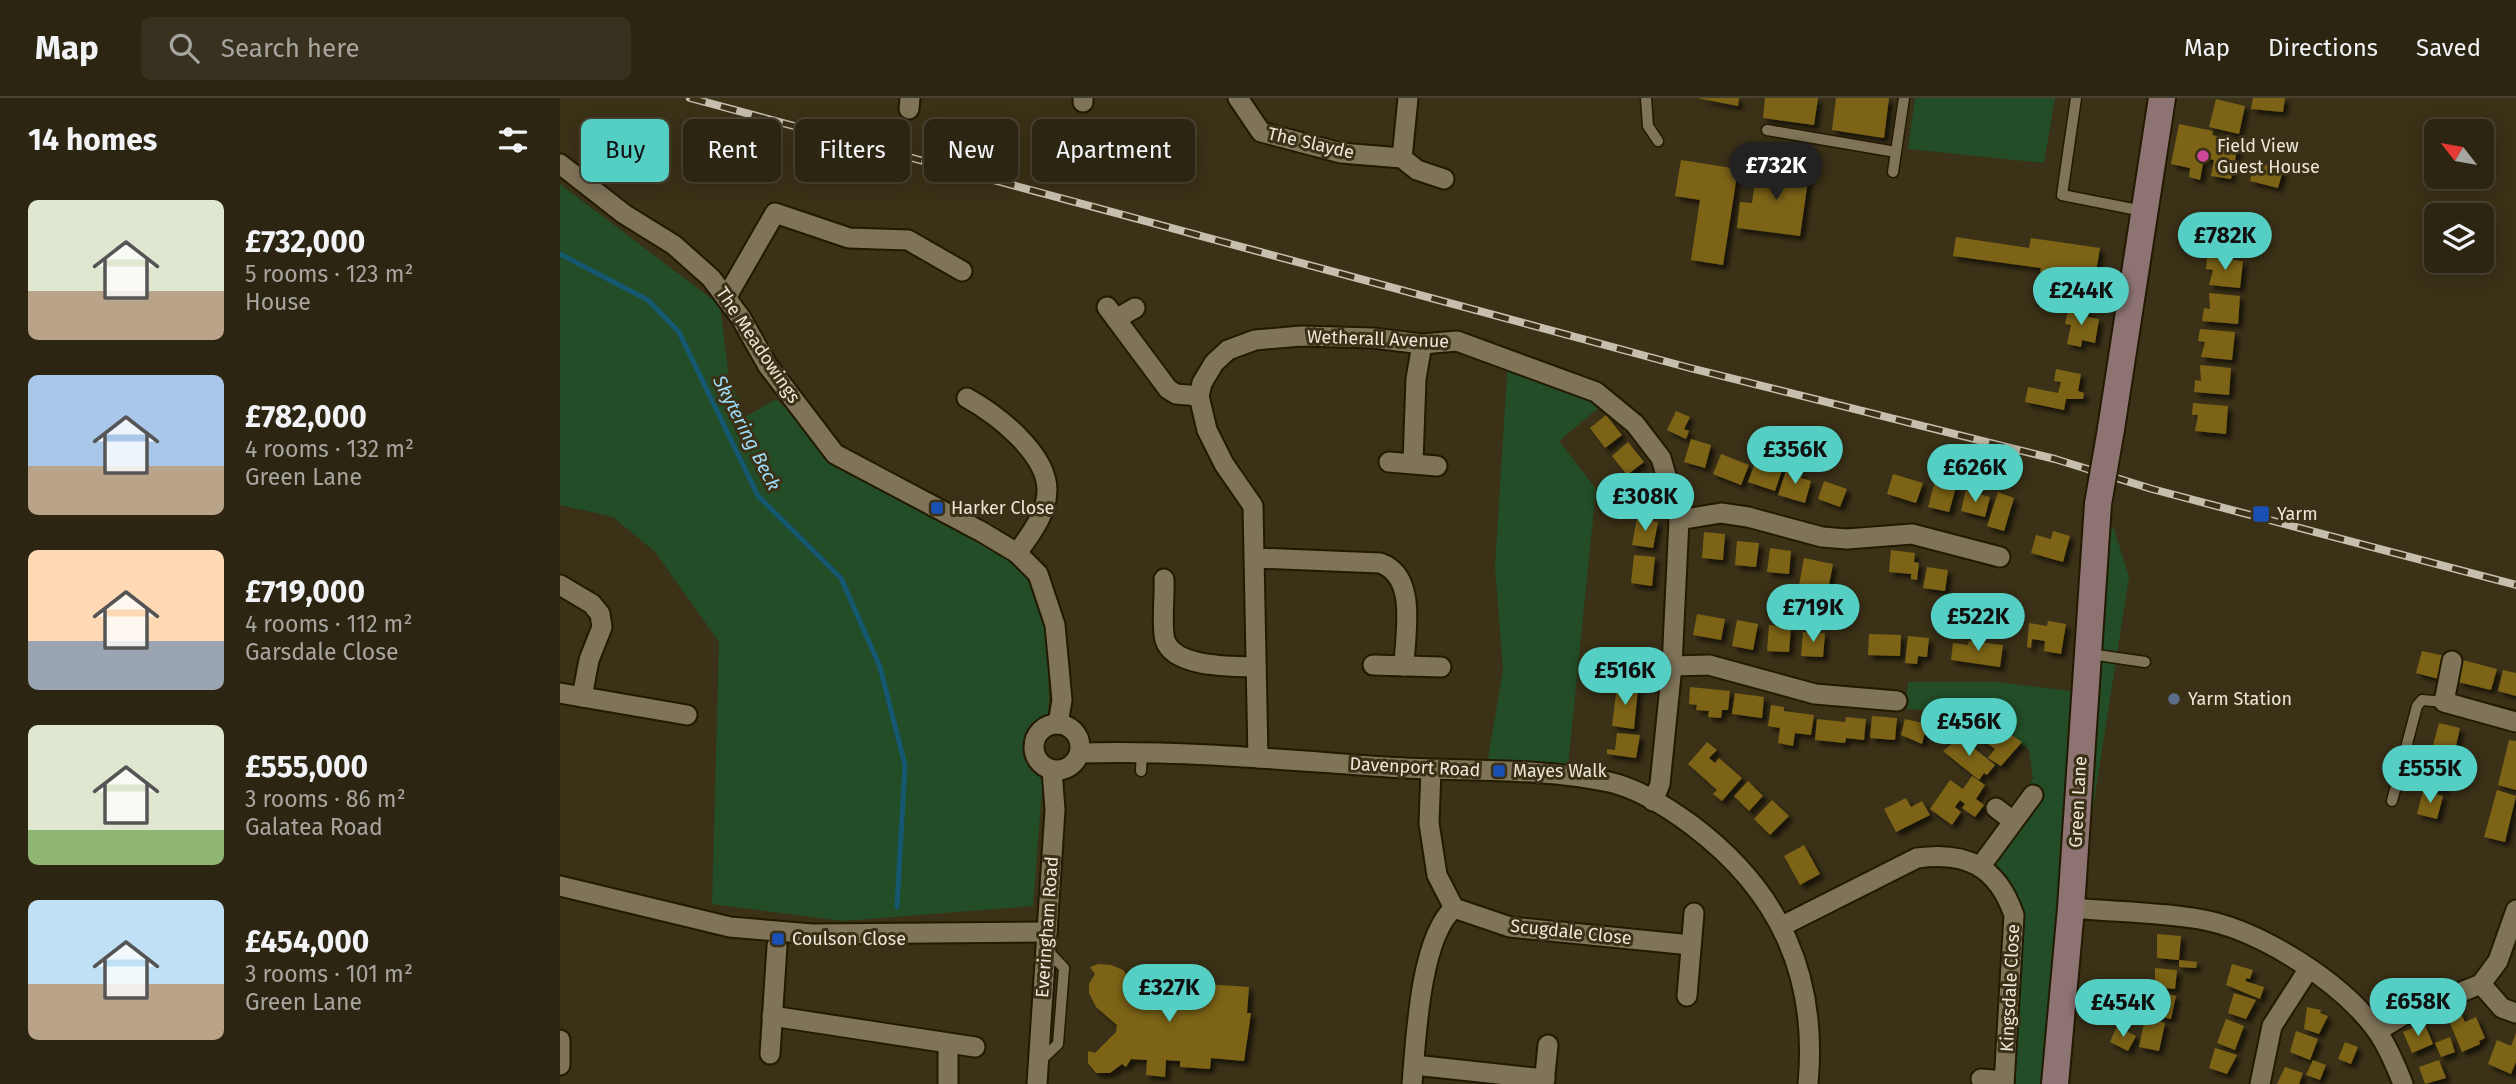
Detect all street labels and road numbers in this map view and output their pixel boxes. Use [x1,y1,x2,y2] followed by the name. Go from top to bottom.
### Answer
[1266,122,1356,164] street label: The Slayde
[711,283,805,407] street label: The Meadowings
[1306,326,1450,352] street label: Wetherall Avenue
[1349,753,1481,781] street label: Davenport Road
[2065,756,2091,848] street label: Green Lane
[1031,855,1063,999] street label: Everingham Road
[1509,915,1633,949] street label: Scugdale Close
[1996,924,2024,1052] street label: Kingsdale Close

